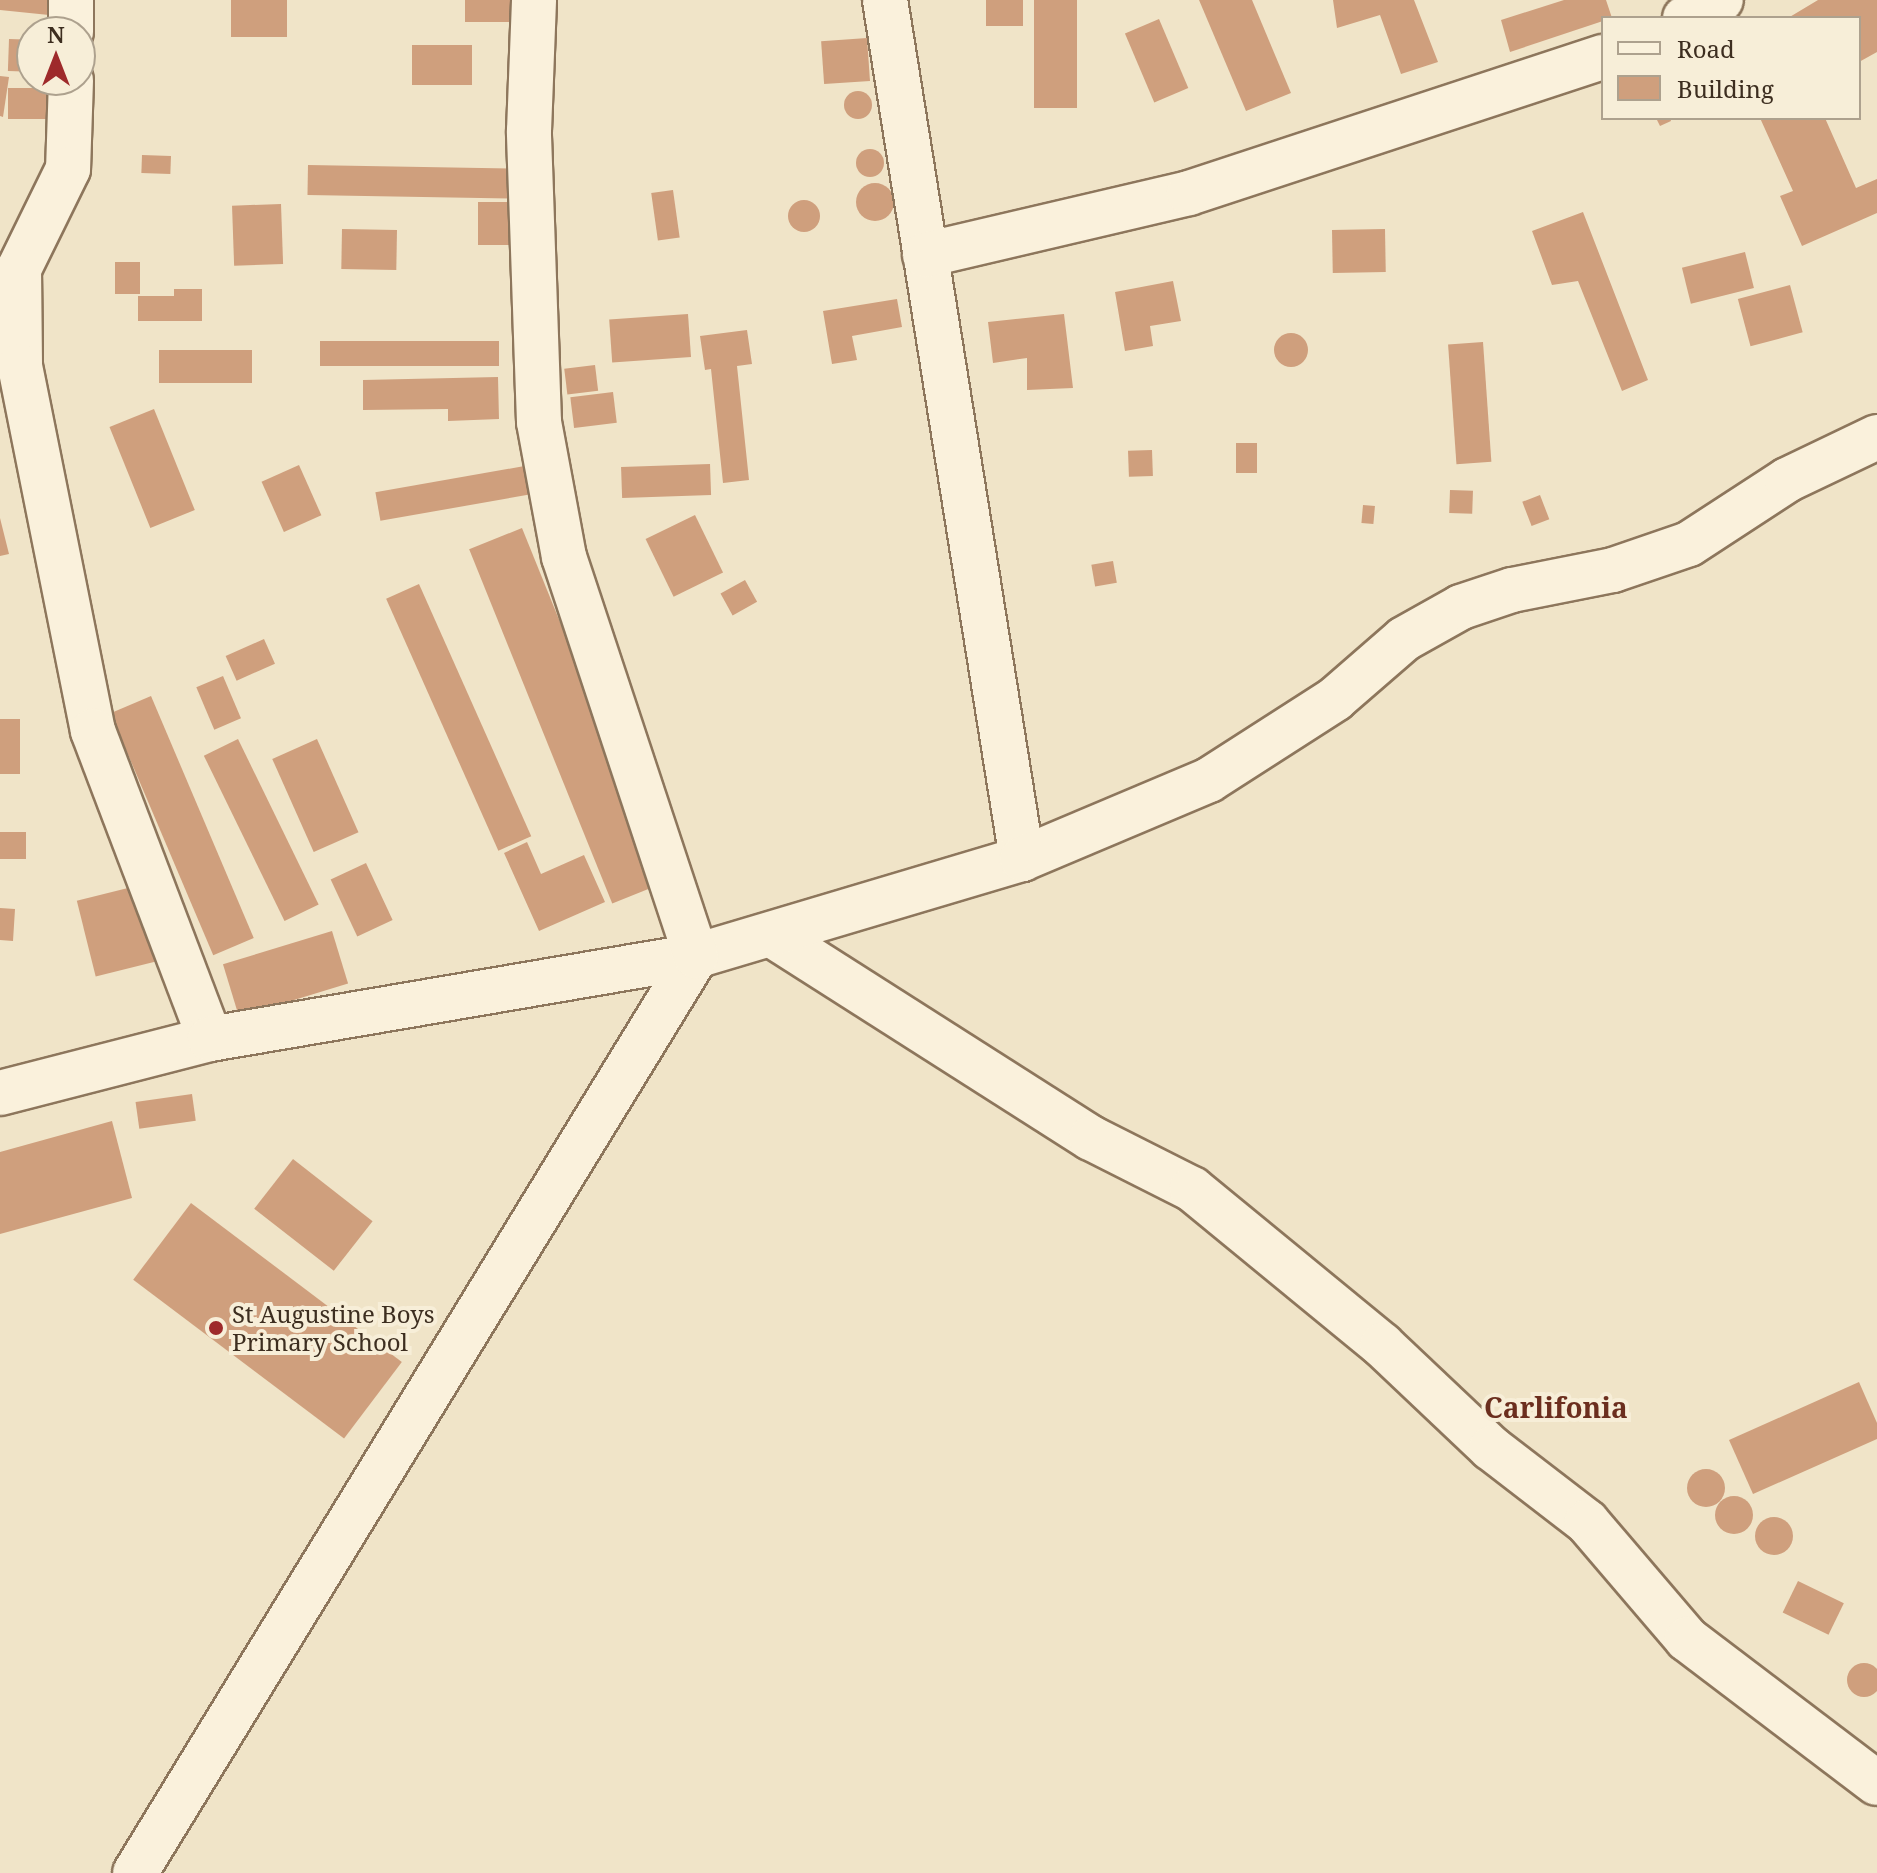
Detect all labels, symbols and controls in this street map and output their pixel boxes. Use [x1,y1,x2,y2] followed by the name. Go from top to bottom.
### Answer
[16,16,96,96] north arrow
[1601,16,1861,120] legend
[47,19,65,49] text: N
[1677,32,1735,65] text: Road
[1677,72,1774,105] text: Building
[232,1300,435,1356] place label: St Augustine Boys Primary School
[207,1319,225,1337] marker: St Augustine Boys Primary School
[1484,1390,1628,1424] district label: Carlifonia

